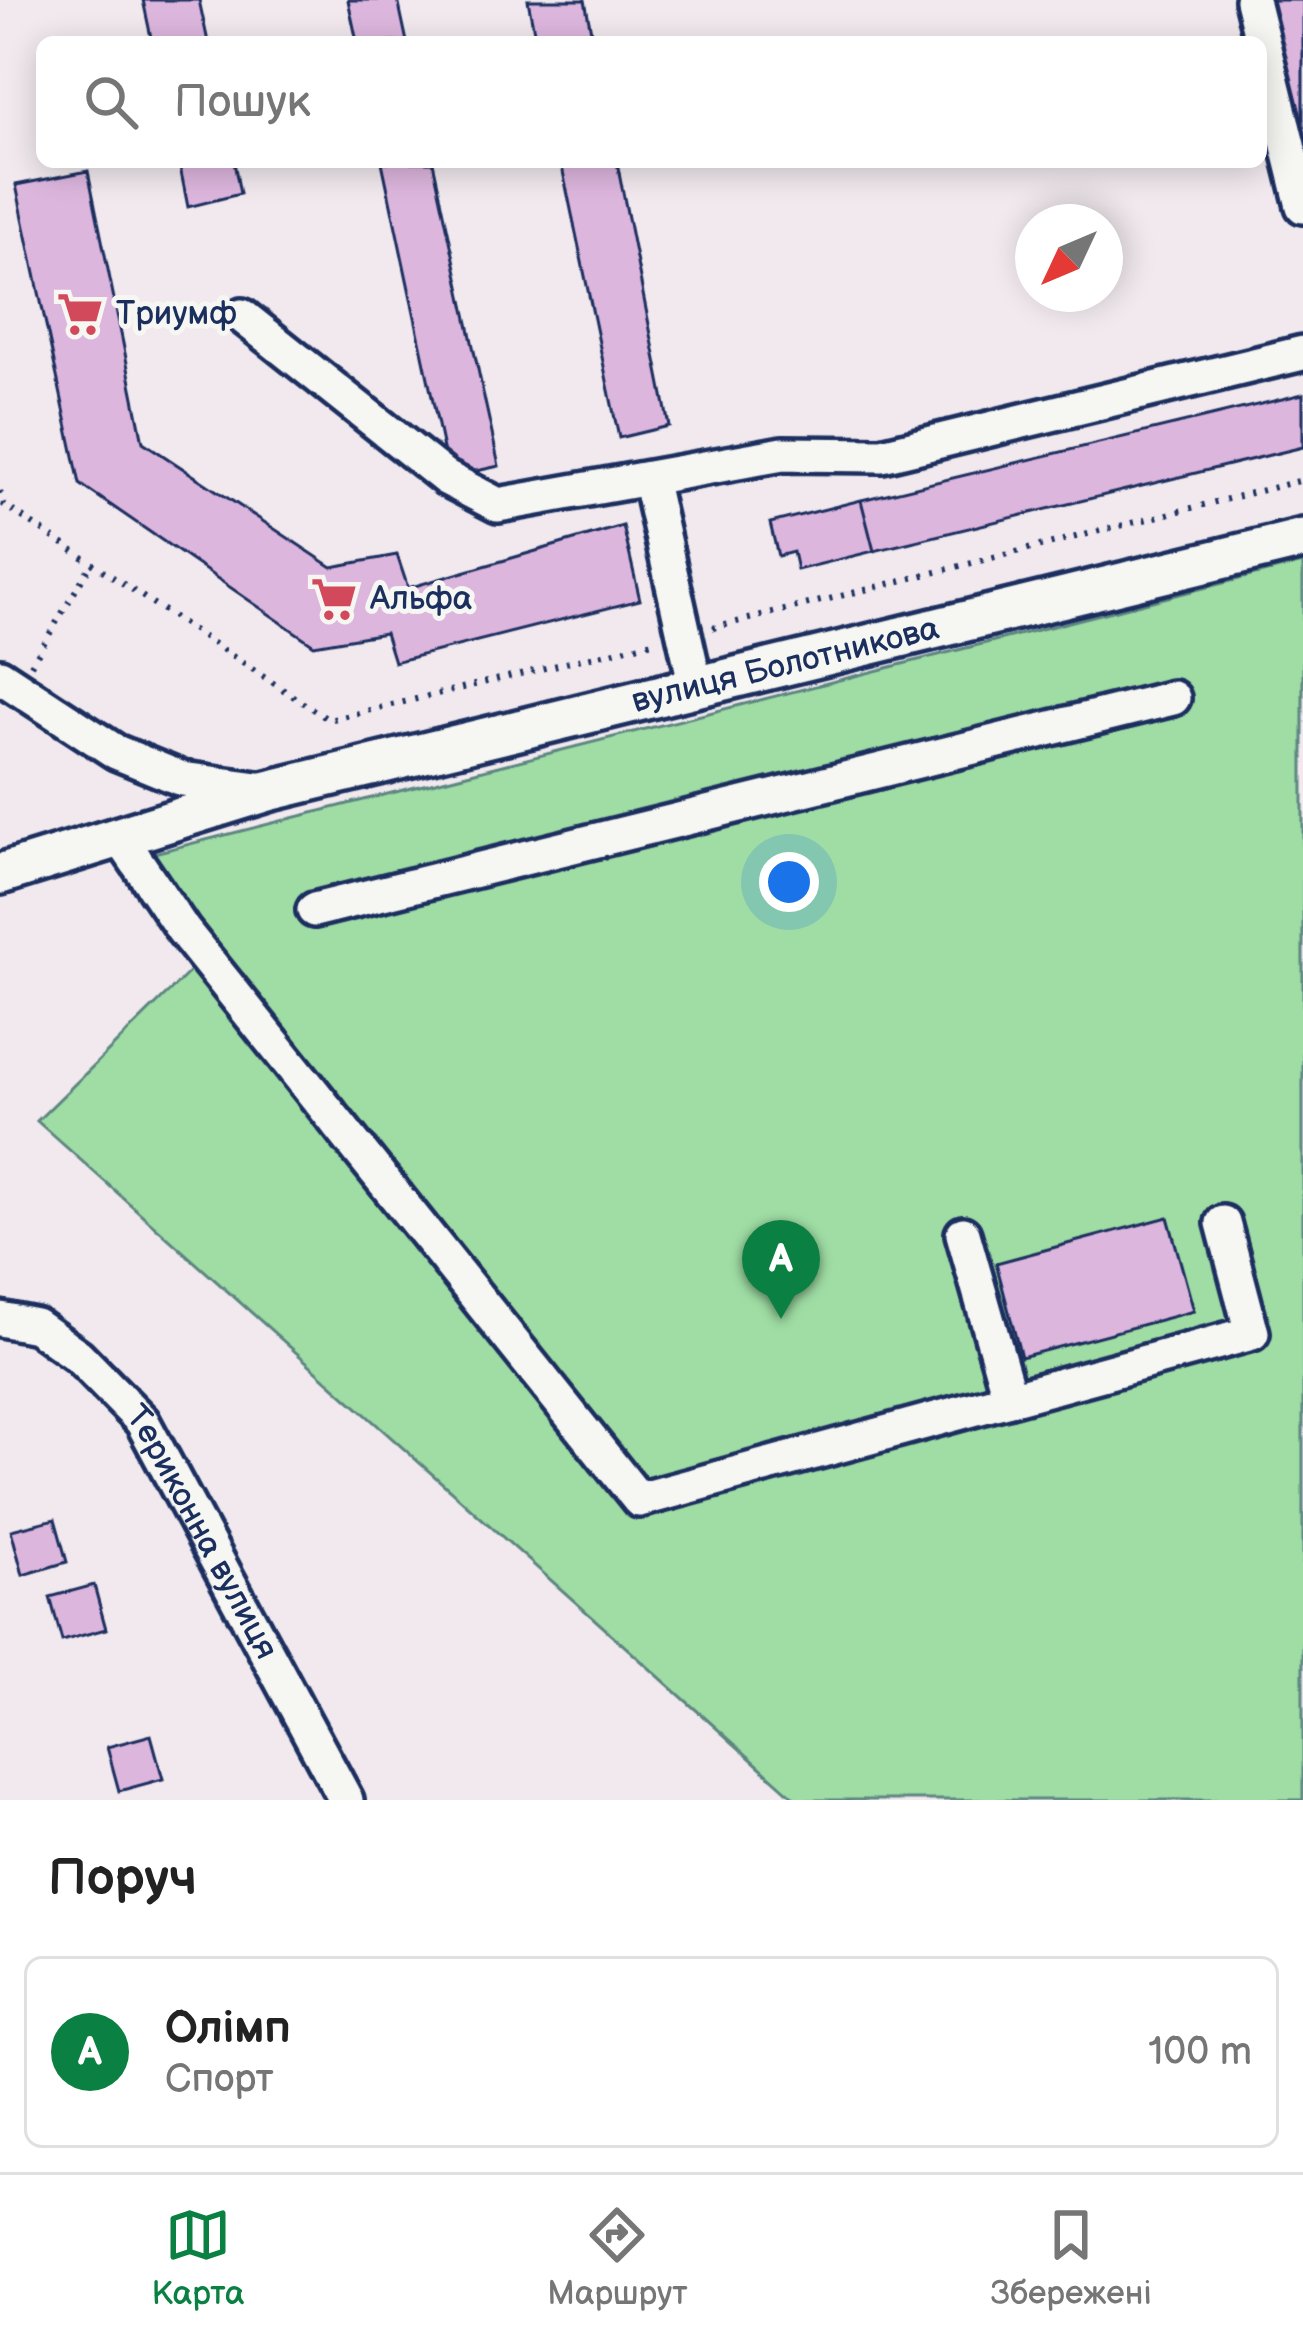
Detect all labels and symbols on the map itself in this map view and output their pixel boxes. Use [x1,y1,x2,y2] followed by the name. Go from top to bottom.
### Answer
[1015,204,1123,312] north arrow
[55,289,105,339] supermarket icon: Триумф
[116,294,237,334] place label: Триумф
[309,574,359,624] supermarket icon: Альфа
[369,579,472,619] place label: Альфа
[628,608,943,722] street label: вулиця Болотникова
[759,852,819,912] your location
[742,1220,820,1319] pin: A
[118,1397,286,1666] street label: Териконна вулиця

